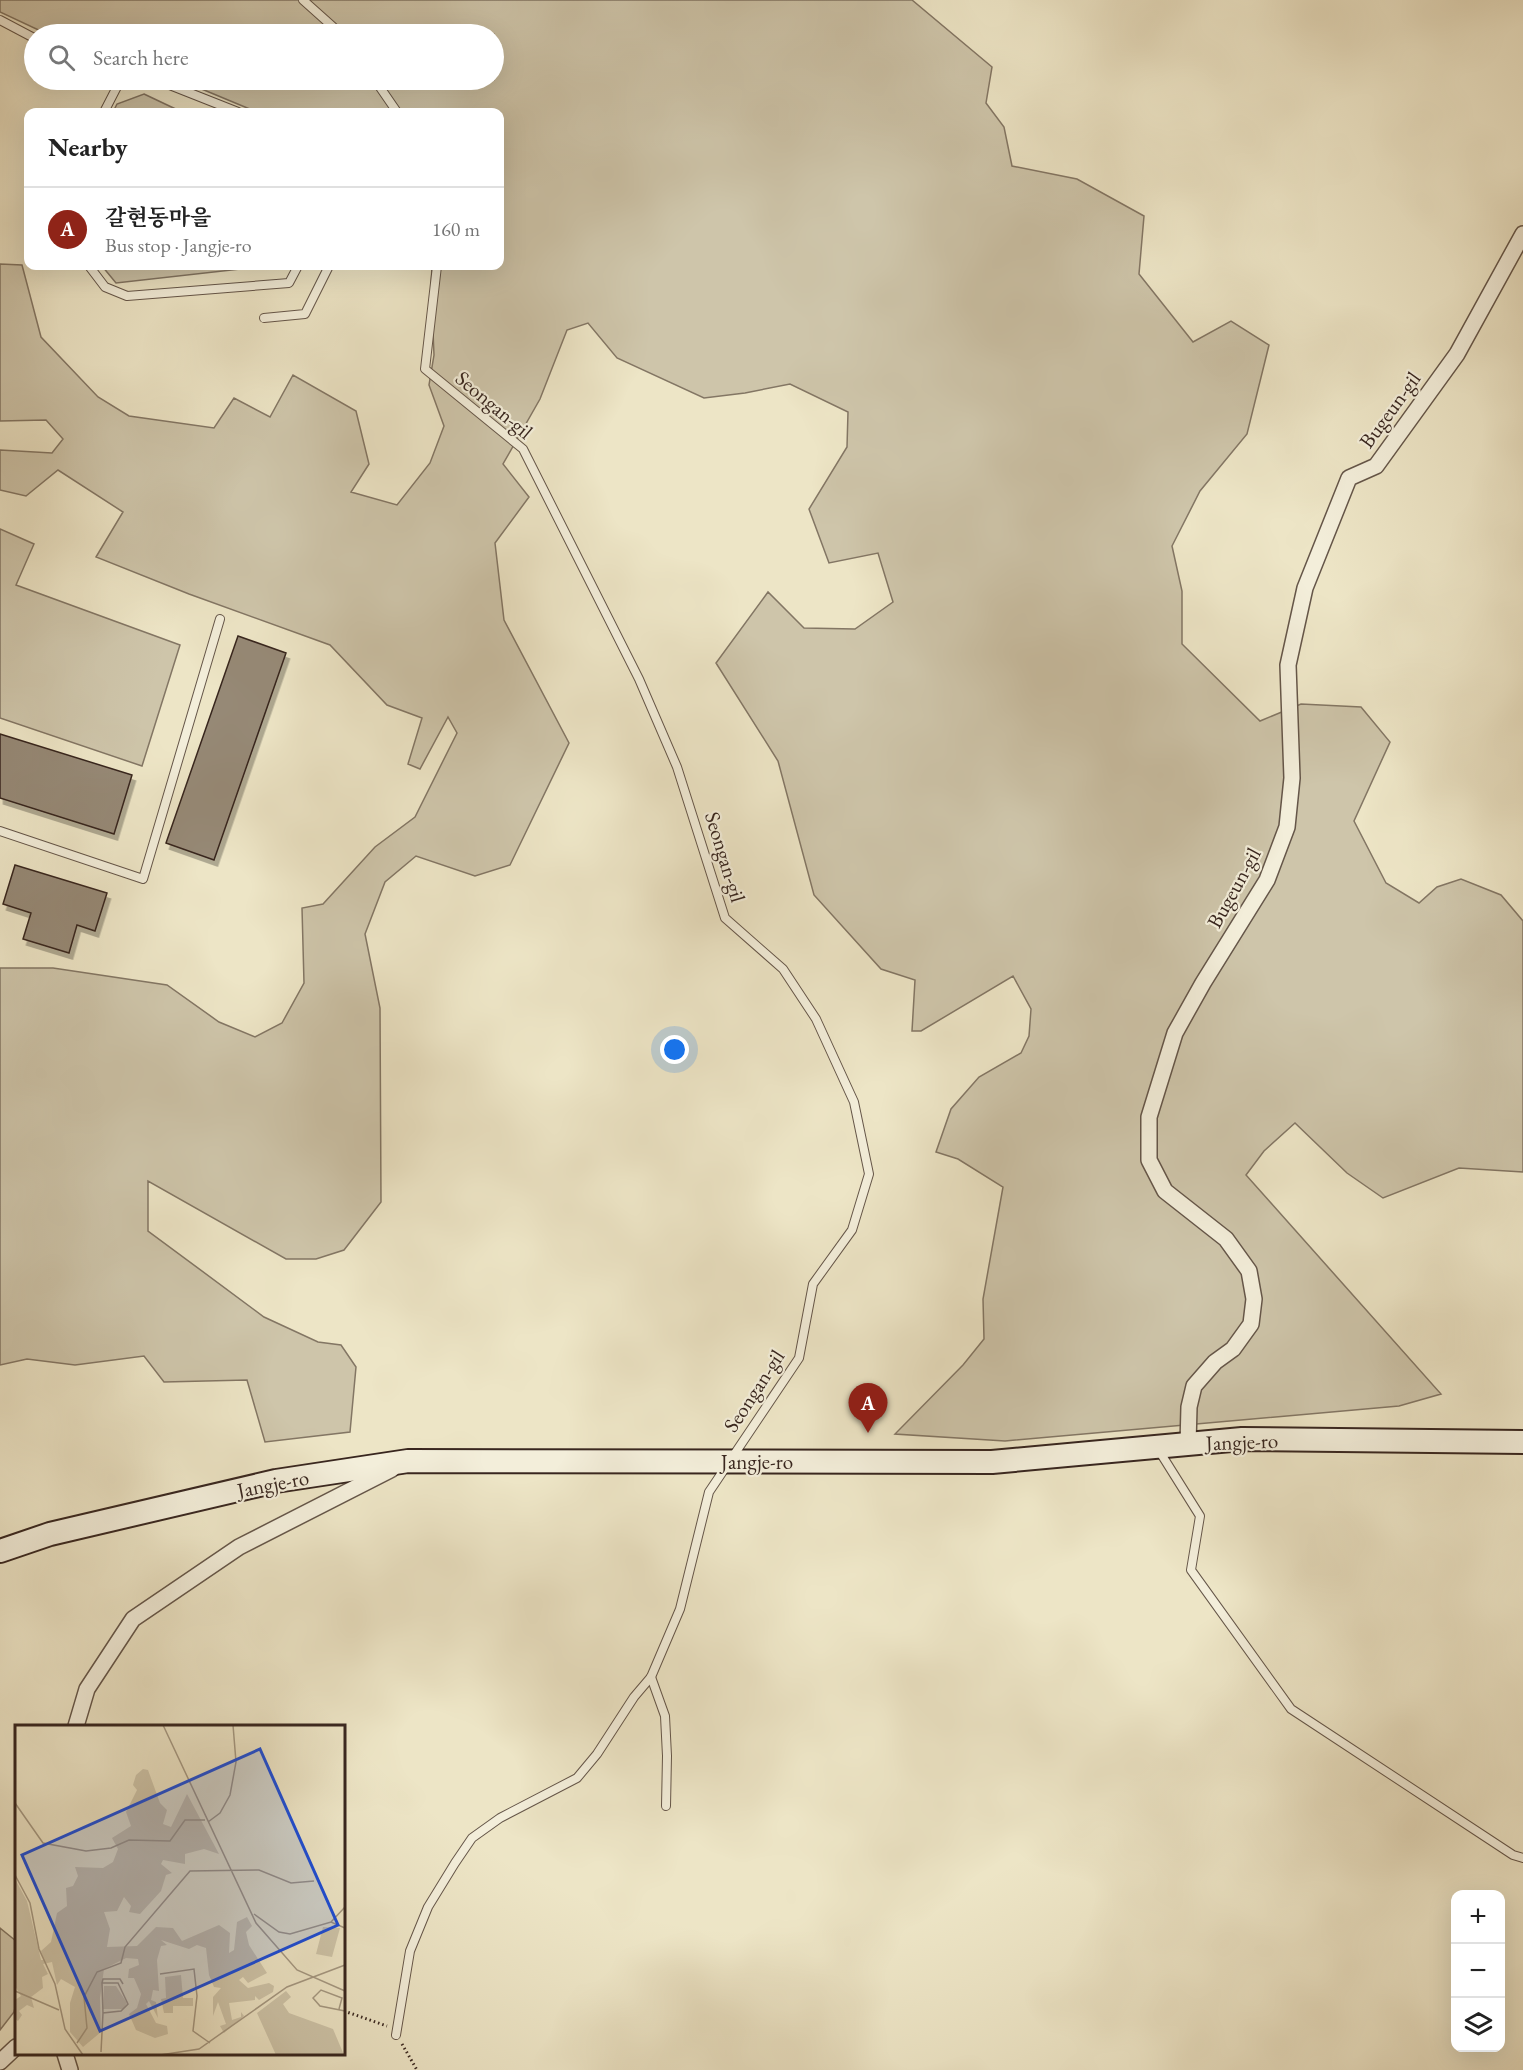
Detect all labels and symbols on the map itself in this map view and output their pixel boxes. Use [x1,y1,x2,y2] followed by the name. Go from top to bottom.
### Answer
[450,364,539,445] street label: Seongan-gil
[1353,366,1426,453] street label: Bugeun-gil
[699,808,752,905] street label: Seongan-gil
[1200,843,1267,933] street label: Bugeun-gil
[660,1035,689,1064] your location
[717,1344,790,1437] street label: Seongan-gil
[848,1384,888,1433] pin: A
[1203,1427,1279,1456] street label: Jangje-ro
[719,1448,793,1475] street label: Jangje-ro
[233,1463,311,1504] street label: Jangje-ro
[15,1725,345,2055] inset map

